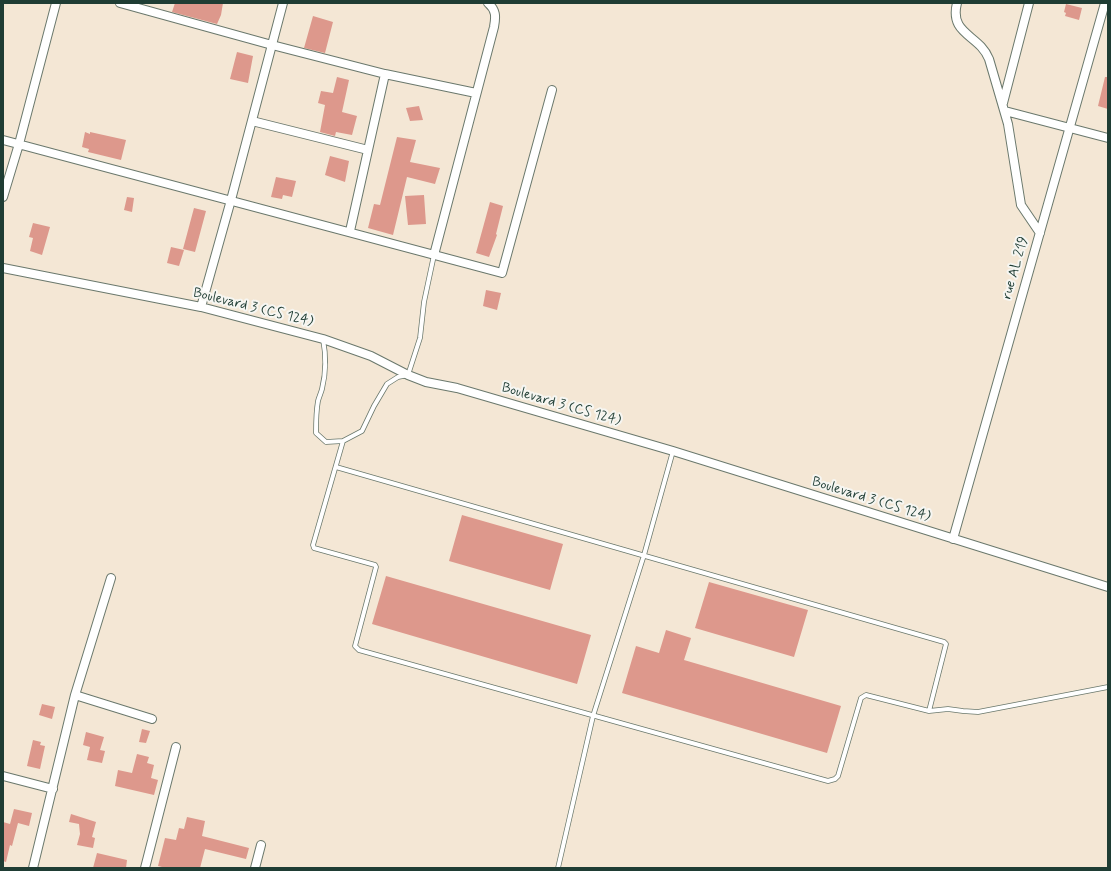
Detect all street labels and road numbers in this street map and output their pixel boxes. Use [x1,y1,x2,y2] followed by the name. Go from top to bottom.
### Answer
[999,235,1033,301] street label: rue AL 219
[191,285,315,331] street label: Boulevard 3 (CS 124)
[499,380,623,430] street label: Boulevard 3 (CS 124)
[810,474,932,526] street label: Boulevard 3 (CS 124)

